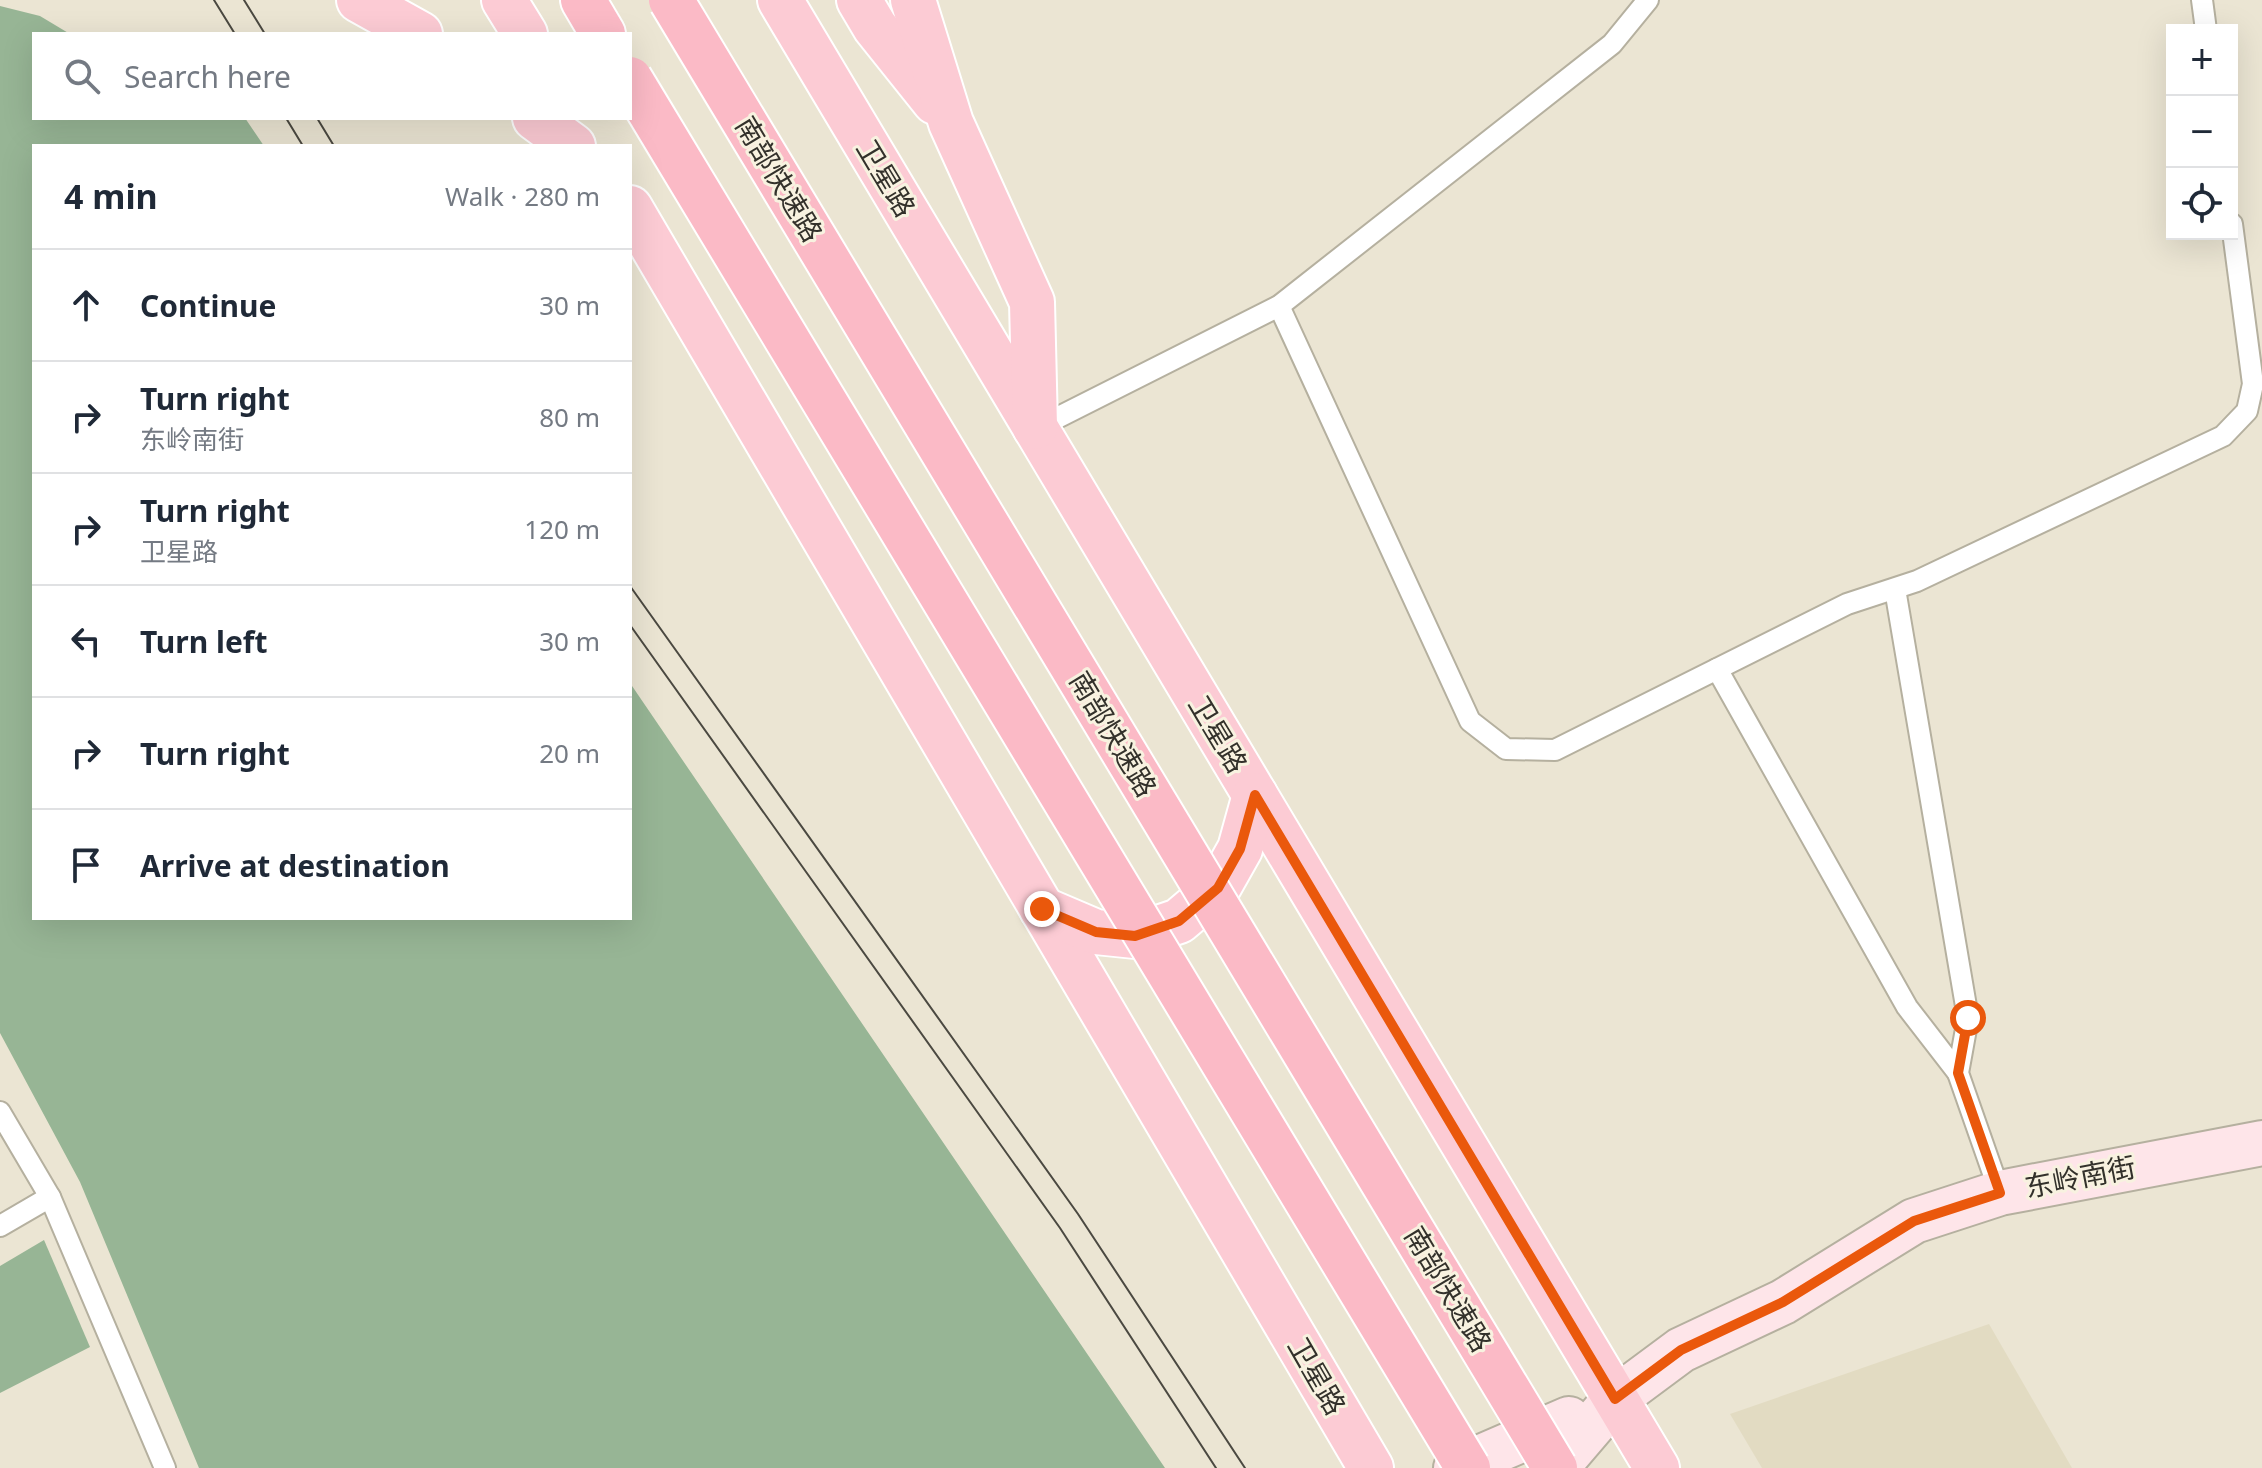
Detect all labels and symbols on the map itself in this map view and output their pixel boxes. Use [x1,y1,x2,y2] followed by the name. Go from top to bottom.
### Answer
[728,109,832,248] street label: 南部快速路
[849,132,925,223] street label: 卫星路
[1062,664,1166,803] street label: 南部快速路
[1181,688,1257,779] street label: 卫星路
[1024,891,1060,927] route end
[1950,1000,1986,1036] route start
[2021,1147,2138,1205] street label: 东岭南街
[1397,1219,1501,1358] street label: 南部快速路
[1280,1330,1355,1421] street label: 卫星路

